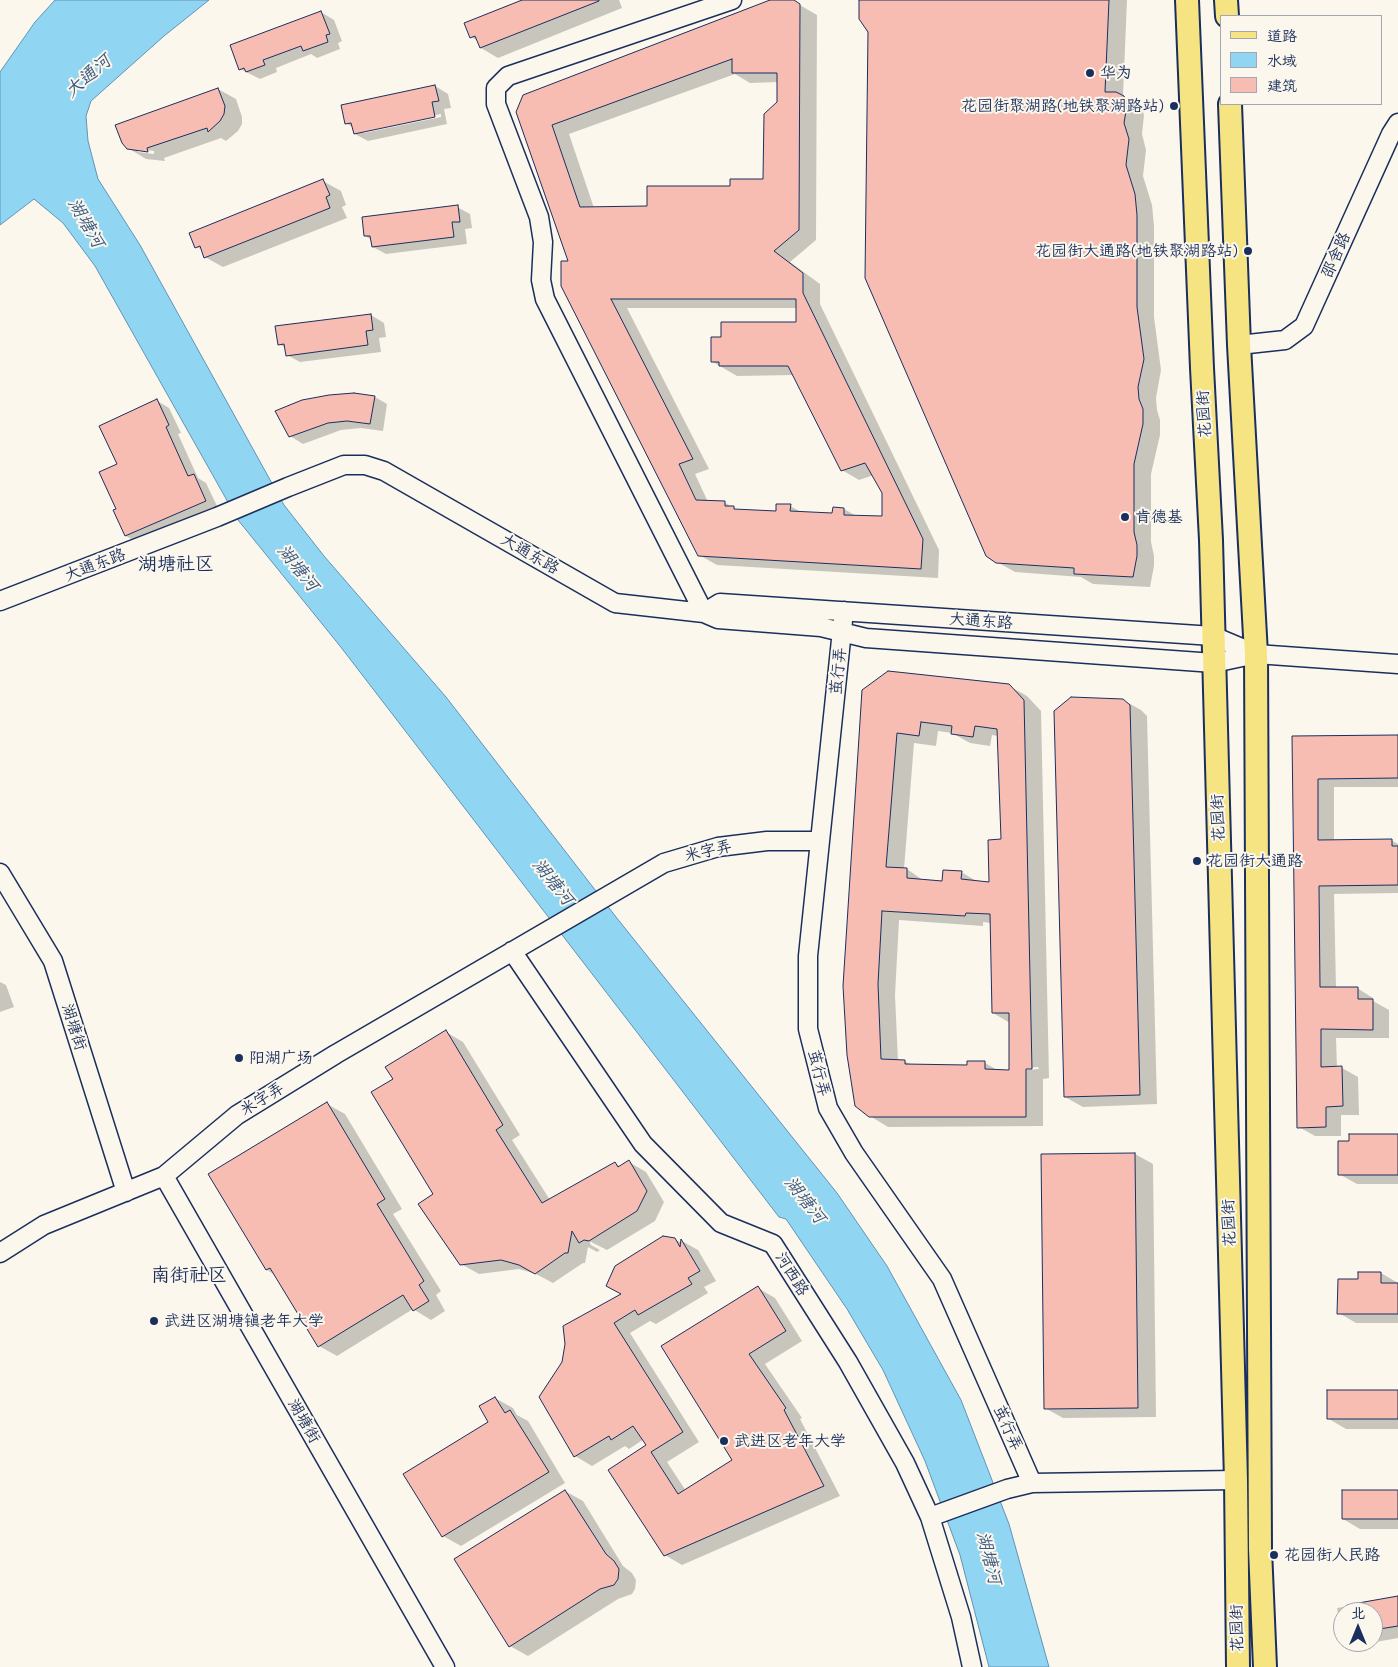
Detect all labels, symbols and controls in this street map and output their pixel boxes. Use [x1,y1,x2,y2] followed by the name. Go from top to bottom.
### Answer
[1220,15,1383,105] legend
[1267,25,1297,45] text: 道路
[61,50,115,102] water label: 大通河
[1267,50,1297,70] text: 水域
[1100,63,1132,83] place label: 华为
[1084,67,1096,79] marker: 华为
[1267,75,1297,95] text: 建筑
[961,96,1164,116] place label: 花园街聚湖路(地铁聚湖路站)
[1168,100,1180,112] marker: 花园街聚湖路(地铁聚湖路站)
[63,194,109,252] water label: 湖塘河
[1317,229,1355,281] street label: 邵舍路
[1035,241,1238,261] place label: 花园街大通路(地铁聚湖路站)
[1242,245,1254,257] marker: 花园街大通路(地铁聚湖路站)
[1193,390,1215,438] street label: 花园街
[1135,507,1183,527] place label: 肯德基
[1119,511,1131,523] marker: 肯德基
[497,530,563,578] street label: 大通东路
[273,540,323,596] water label: 湖塘河
[62,545,128,585] street label: 大通东路
[138,553,214,575] district label: 湖塘社区
[948,609,1014,633] street label: 大通东路
[826,646,850,696] street label: 茧行弄
[1208,794,1228,842] street label: 花园街
[682,836,734,866] street label: 米字弄
[1207,851,1303,871] place label: 花园街大通路
[528,854,578,910] water label: 湖塘河
[1191,855,1203,867] marker: 花园街大通路
[57,1001,91,1053] street label: 湖塘街
[804,1047,834,1099] street label: 茧行弄
[249,1048,313,1068] place label: 阳湖广场
[233,1052,245,1064] marker: 阳湖广场
[237,1078,287,1120] street label: 米字弄
[780,1172,830,1228] water label: 湖塘河
[1219,1199,1239,1247] street label: 花园街
[771,1249,813,1299] street label: 河西路
[151,1264,227,1286] district label: 南街社区
[164,1311,324,1331] place label: 武进区湖塘镇老年大学
[148,1315,160,1327] marker: 武进区湖塘镇老年大学
[284,1395,324,1447] street label: 湖塘街
[989,1402,1027,1454] street label: 茧行弄
[734,1431,846,1451] place label: 武进区老年大学
[718,1435,730,1447] marker: 武进区老年大学
[972,1529,1006,1587] water label: 湖塘河
[1284,1545,1380,1565] place label: 花园街人民路
[1268,1549,1280,1561] marker: 花园街人民路
[1333,1602,1383,1652] north arrow
[1351,1603,1365,1622] text: 北
[1227,1604,1247,1652] street label: 花园街

